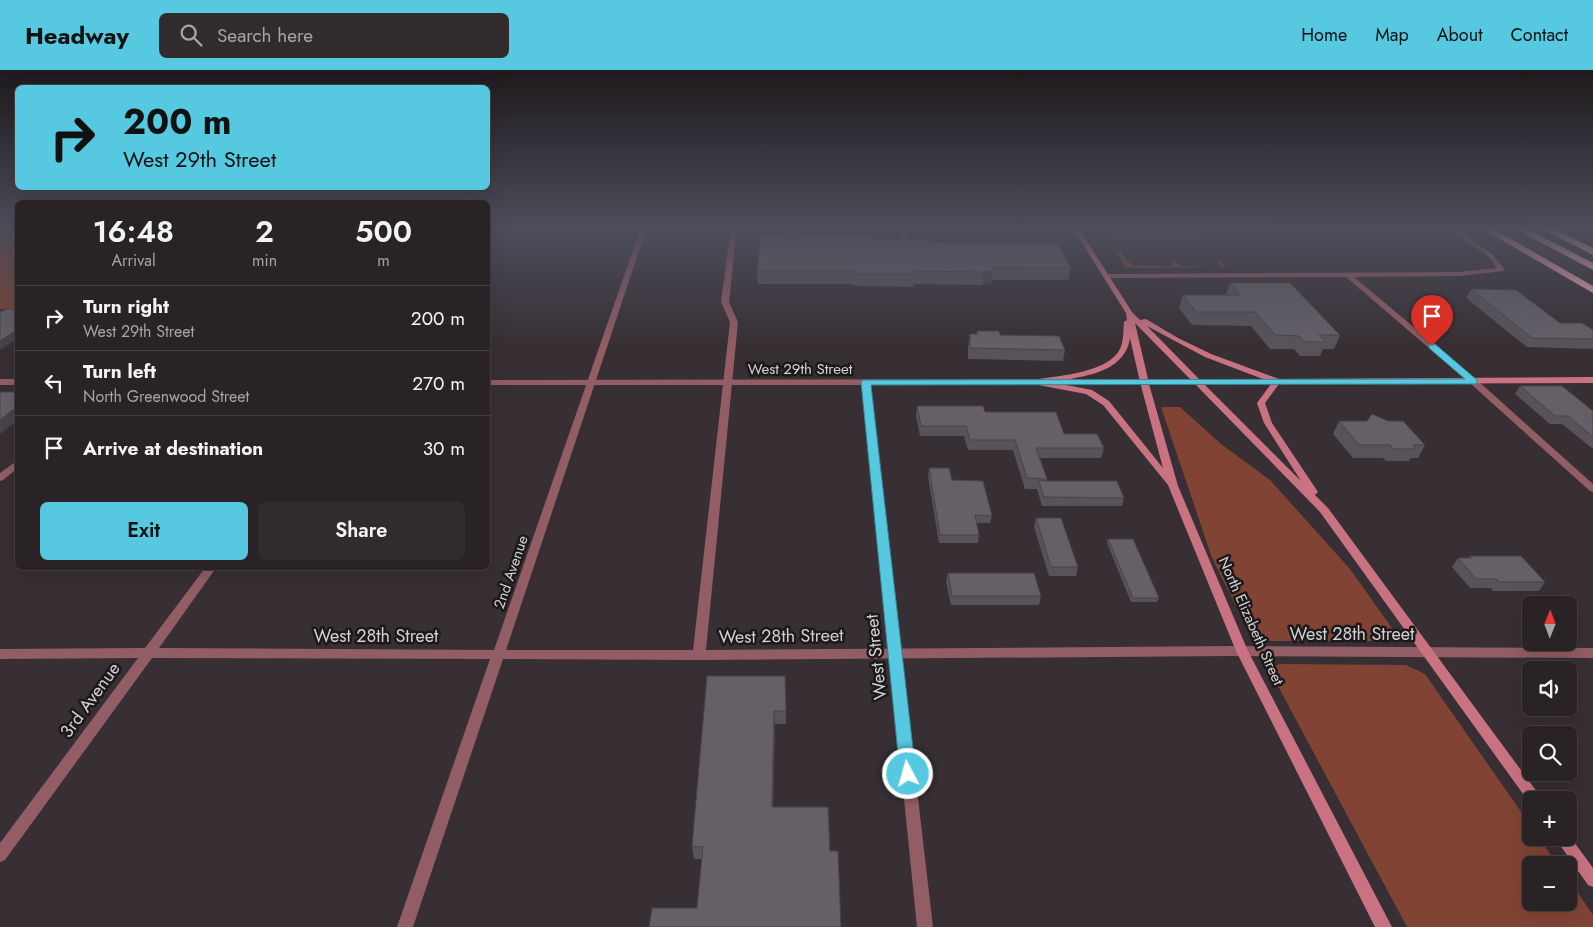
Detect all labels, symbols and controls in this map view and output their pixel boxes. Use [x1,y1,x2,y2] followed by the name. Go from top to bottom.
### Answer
[159,13,509,58] search box
[25,18,129,53] text: Headway
[177,21,205,49] icon: search
[217,22,313,49] text: Search here
[1301,22,1347,48] text: Home
[1375,22,1409,48] text: Map
[1437,22,1482,48] text: About
[1510,22,1568,48] text: Contact
[123,97,232,147] text: 200 m
[40,105,105,170] icon: right
[123,143,276,175] text: West 29th Street
[93,210,174,253] text: 16:48
[255,210,274,253] text: 2
[355,210,412,253] text: 500
[111,249,156,272] text: Arrival
[252,249,277,272] text: min
[377,249,390,272] text: m
[83,293,169,320] text: Turn right
[1411,295,1453,346] pin
[1418,302,1446,330] icon: arrive
[40,304,68,332] icon: right
[411,305,465,332] text: 200 m
[83,320,194,343] text: West 29th Street
[83,358,156,385] text: Turn left
[748,358,853,380] street label: West 29th Street
[40,369,68,397] icon: left
[412,370,465,397] text: 270 m
[83,385,249,408] text: North Greenwood Street
[40,434,68,462] icon: arrive
[83,435,263,462] text: Arrive at destination
[423,435,465,462] text: 30 m
[40,502,248,560] button: Exit
[258,502,465,560] button: Share
[488,532,534,612] street label: 2nd Avenue
[1213,553,1289,689] street label: North Elizabeth Street
[1522,596,1578,651] north arrow
[1522,596,1577,911] map controls
[859,612,893,701] street label: West Street
[1290,621,1415,647] street label: West 28th Street
[718,622,844,650] street label: West 28th Street
[314,623,439,649] street label: West 28th Street
[54,657,126,743] street label: 3rd Avenue
[1522,661,1577,716] button: sound
[1522,726,1577,781] button: search
[881,747,933,799] position arrow
[1522,791,1577,846] button: +
[1522,856,1577,911] button: −

